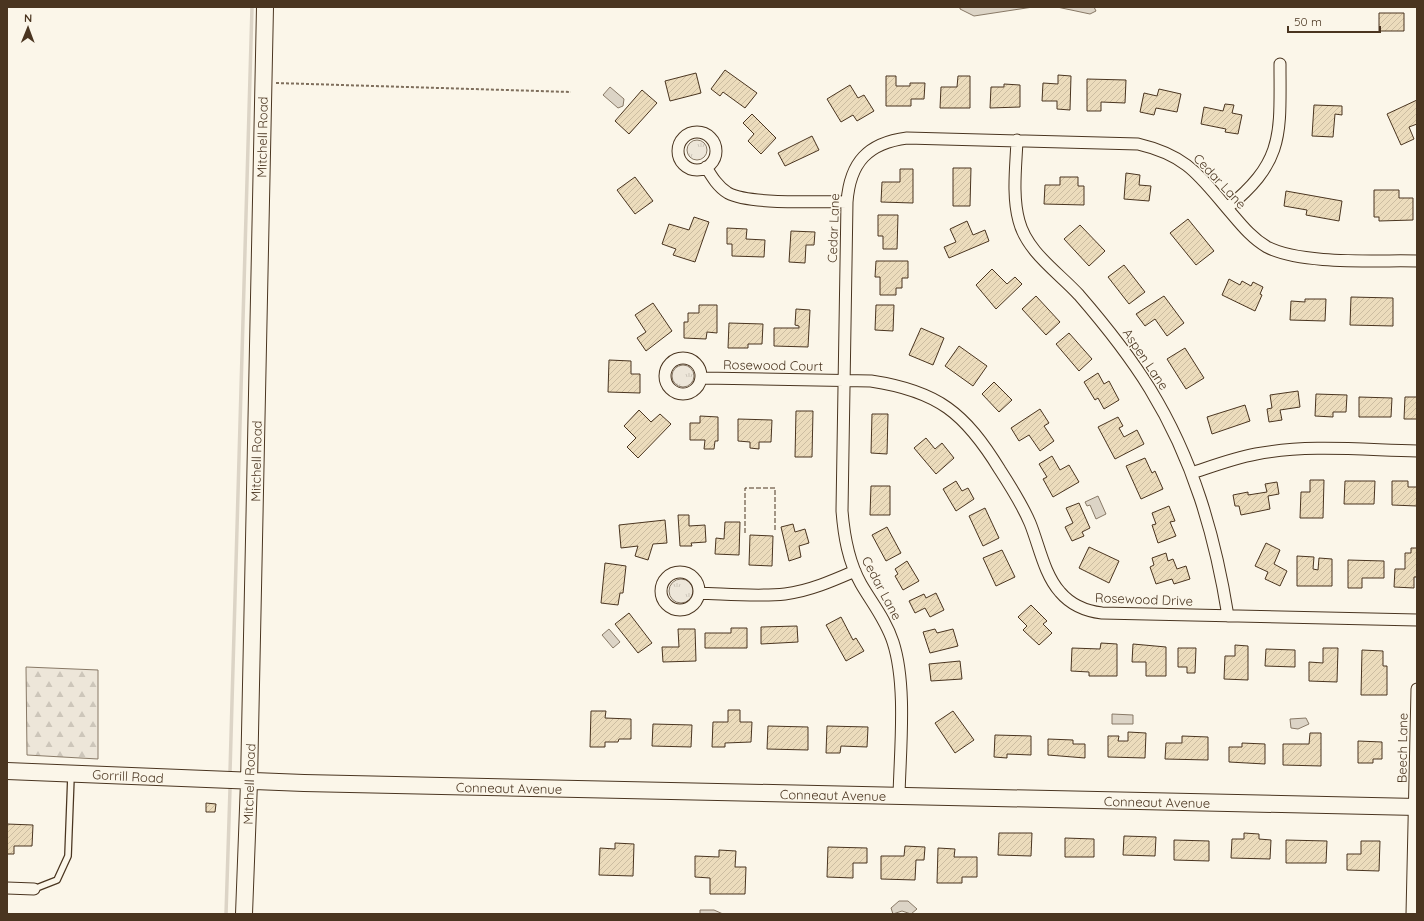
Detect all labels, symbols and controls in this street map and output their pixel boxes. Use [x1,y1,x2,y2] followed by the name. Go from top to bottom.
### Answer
[8,8,48,48] north arrow
[1288,8,1380,34] scale bar
[24,11,32,25] text: N
[1294,14,1322,29] text: 50 m
[253,96,271,178] street label: Mitchell Road
[1190,150,1250,212] street label: Cedar Lane
[824,193,842,263] street label: Cedar Lane
[1120,325,1172,393] street label: Aspen Lane
[723,356,823,374] street label: Rosewood Court
[247,420,265,502] street label: Mitchell Road
[859,553,905,623] street label: Cedar Lane
[1095,589,1193,609] street label: Rosewood Drive
[1393,713,1411,783] street label: Beech Lane
[240,743,258,825] street label: Mitchell Road
[92,766,164,786] street label: Gorrill Road
[456,779,562,797] street label: Conneaut Avenue
[780,786,886,804] street label: Conneaut Avenue
[1104,793,1210,811] street label: Conneaut Avenue

